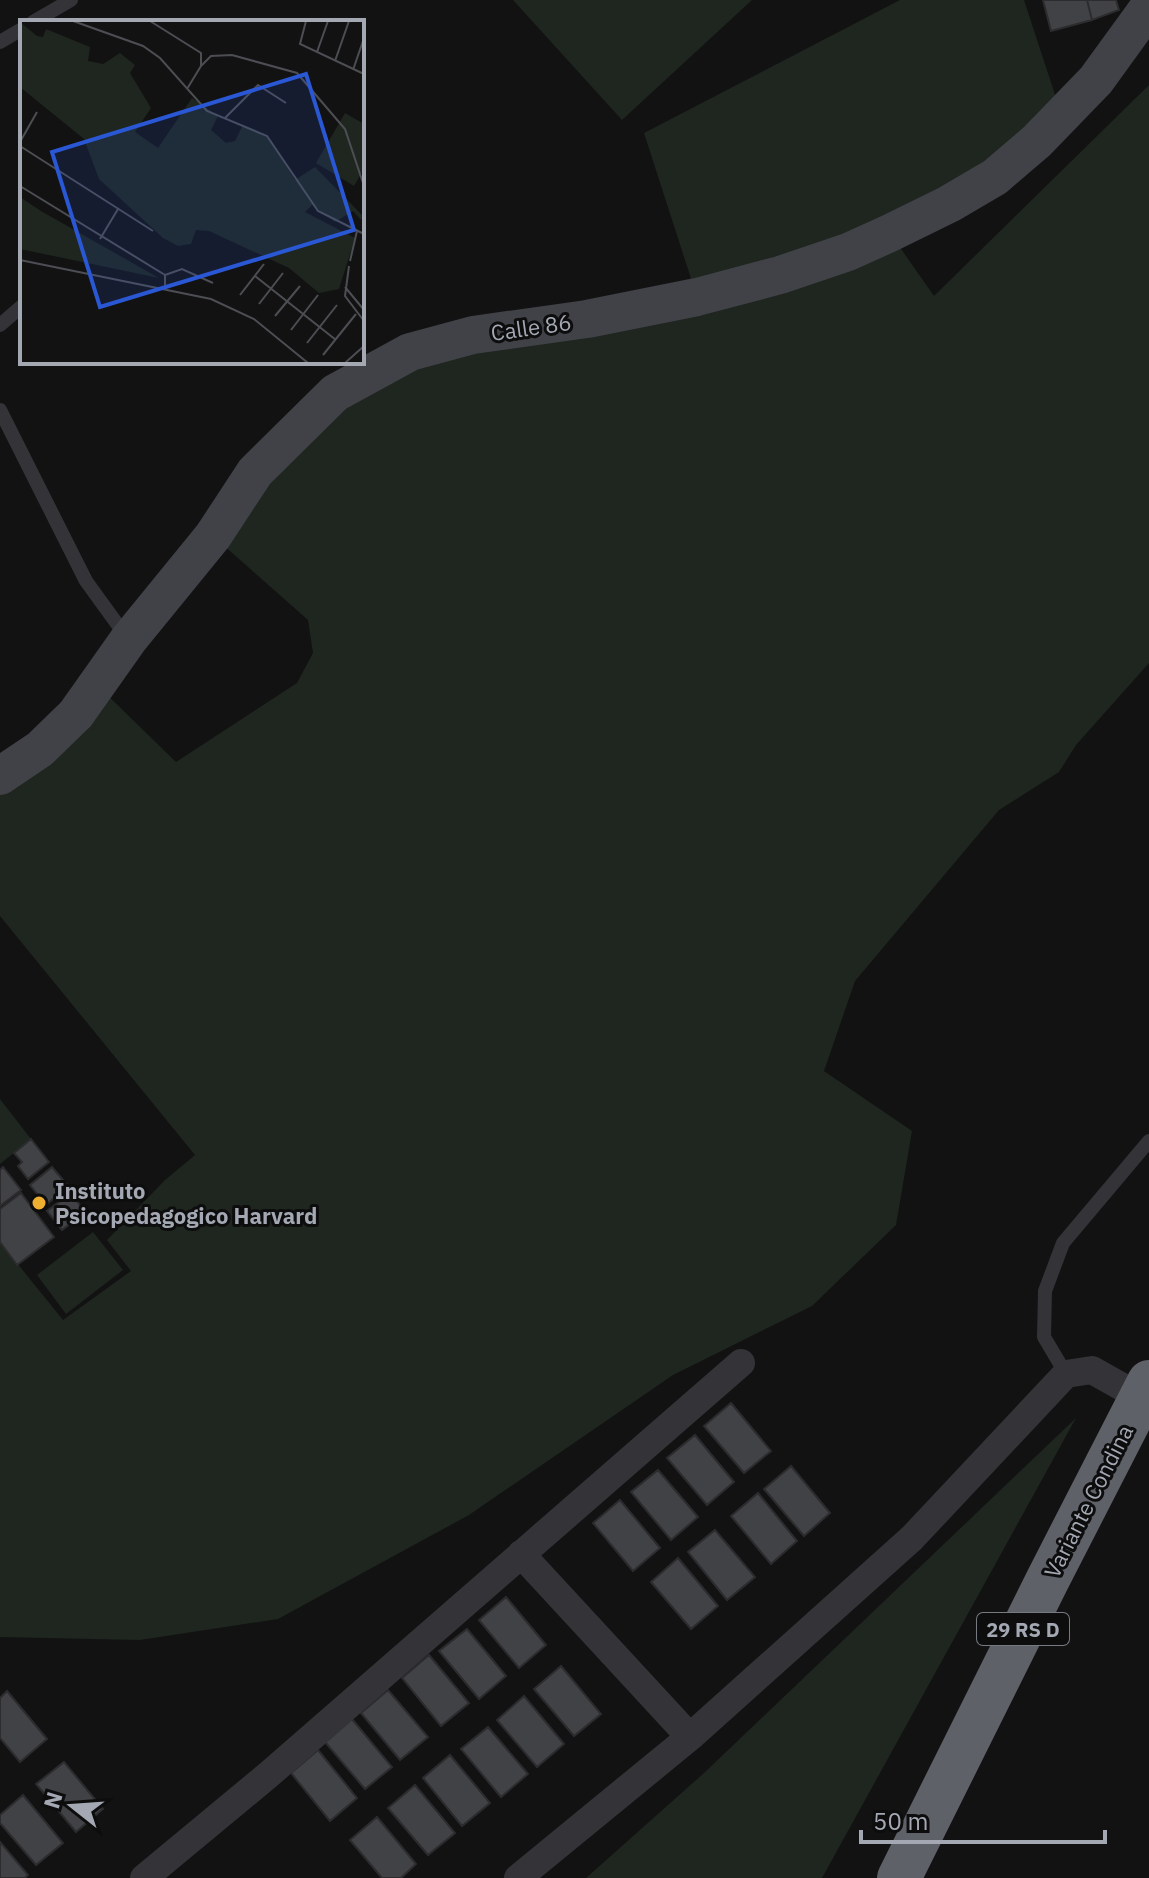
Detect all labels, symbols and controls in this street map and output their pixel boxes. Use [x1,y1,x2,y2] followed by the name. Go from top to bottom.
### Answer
[20,20,364,364] inset map
[489,307,573,347] street label: Calle 86
[55,1176,317,1230] place label: Instituto Psicopedagogico Harvard
[30,1194,48,1212] marker: Instituto Psicopedagogico Harvard
[1037,1419,1139,1583] street label: Variante Condina
[977,1613,1069,1645] road number: 29 RS D
[32,1766,112,1846] north arrow
[36,1788,69,1812] text: N
[861,1794,1105,1844] scale bar
[873,1805,928,1837] text: 50 m

